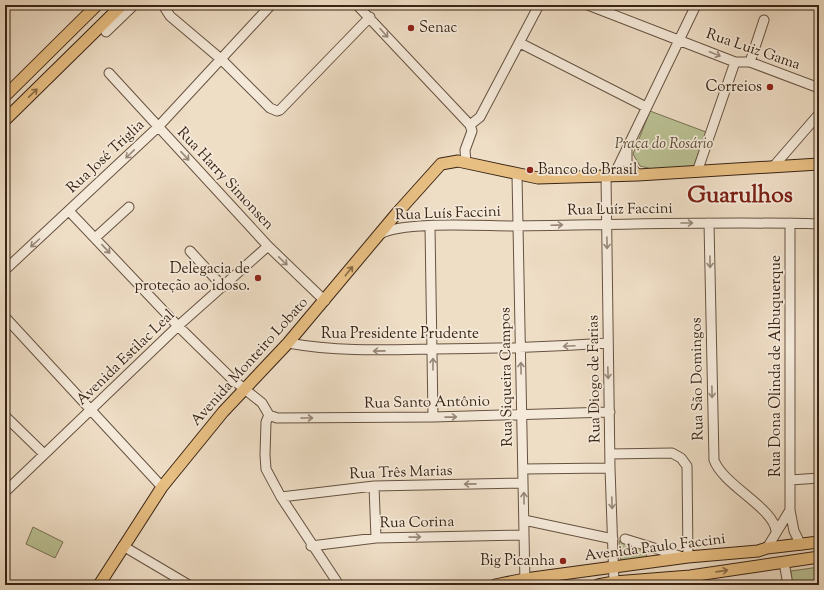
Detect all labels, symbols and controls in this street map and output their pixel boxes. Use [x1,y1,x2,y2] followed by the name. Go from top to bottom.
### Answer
[419,18,458,39] place label: Senac
[406,23,416,33] marker: Senac
[703,24,803,76] street label: Rua Luiz Gama
[380,28,389,38] one-way arrow
[709,51,721,58] one-way arrow
[706,77,762,98] place label: Correios
[765,82,775,92] marker: Correios
[28,88,38,98] one-way arrow
[62,115,150,199] street label: Rua José Triglia
[172,123,278,235] street label: Rua Harry Simonsen
[615,134,714,155] park label: Praça do Rosário
[125,149,135,159] one-way arrow
[180,151,190,161] one-way arrow
[538,160,637,181] place label: Banco do Brasil
[525,165,535,175] marker: Banco do Brasil
[687,180,793,213] district label: Guarulhos
[567,199,673,221] street label: Rua Luíz Faccini
[395,202,501,226] street label: Rua Luís Faccini
[680,219,693,227] one-way arrow
[550,221,563,228] one-way arrow
[603,236,611,249] one-way arrow
[30,238,40,247] one-way arrow
[101,244,111,254] one-way arrow
[706,255,714,268] one-way arrow
[766,255,787,477] street label: Rua Dona Olinda de Albuquerque
[278,256,288,266] one-way arrow
[135,259,250,297] place label: Delegacia de proteção ao idoso.
[345,265,354,276] one-way arrow
[253,273,263,283] marker: Delegacia de proteção ao idoso.
[186,293,314,431] street label: Avenida Monteiro Lobato
[72,305,180,411] street label: Avenida Estilac Leal
[495,307,519,447] street label: Rua Siqueira Campos
[583,315,607,443] street label: Rua Diogo de Farias
[686,317,710,441] street label: Rua São Domingos
[321,324,479,345] street label: Rua Presidente Prudente
[563,342,576,349] one-way arrow
[373,347,386,354] one-way arrow
[429,358,436,371] one-way arrow
[517,362,525,375] one-way arrow
[605,366,612,379] one-way arrow
[708,385,716,398] one-way arrow
[364,391,490,415] street label: Rua Santo Antônio
[444,413,457,421] one-way arrow
[300,414,313,422] one-way arrow
[349,461,453,485] street label: Rua Três Marias
[464,480,477,488] one-way arrow
[520,492,528,505] one-way arrow
[608,496,615,509] one-way arrow
[380,512,455,534] street label: Rua Corina
[583,529,727,567] street label: Avenida Paulo Faccini
[408,533,421,541] one-way arrow
[480,551,555,572] place label: Big Picanha
[558,556,568,566] marker: Big Picanha
[716,567,729,575] one-way arrow

